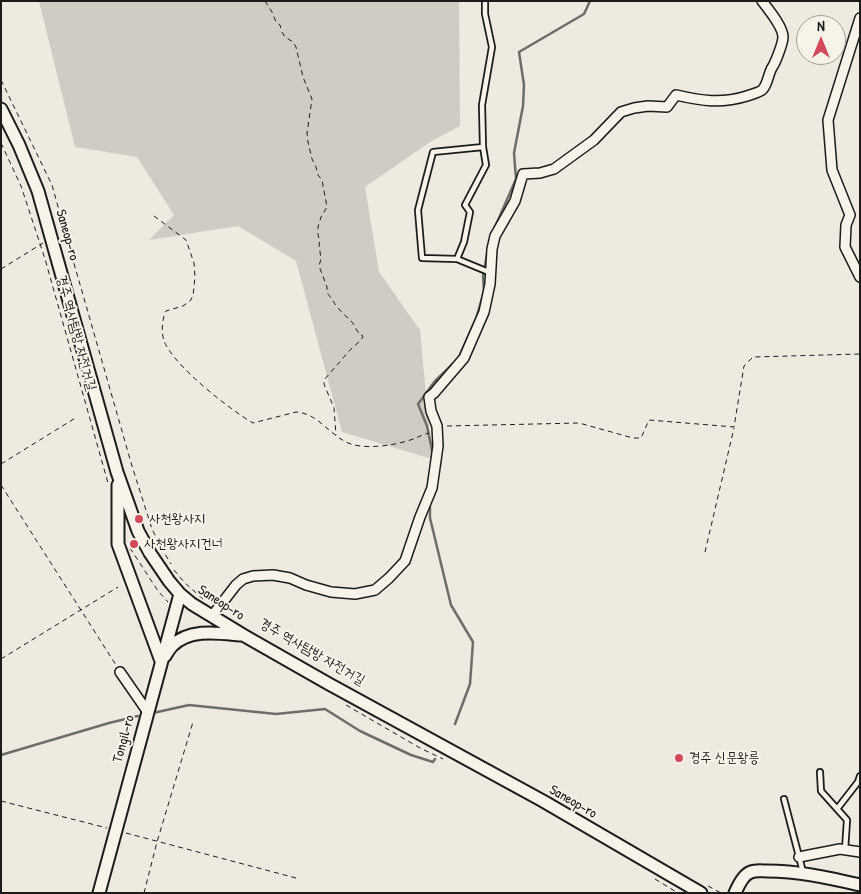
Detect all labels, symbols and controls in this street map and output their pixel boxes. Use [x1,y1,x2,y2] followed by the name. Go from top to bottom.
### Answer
[796,15,846,65] north arrow
[817,16,825,35] text: N
[52,208,82,262] street label: Saneop-ro
[52,273,100,393] street label: 경주 역사탐방 자전거길
[149,511,205,527] place label: 사천왕사지
[133,513,145,525] marker: 사천왕사지
[144,536,223,552] place label: 사천왕사지건너
[128,538,140,550] marker: 사천왕사지건너
[195,582,247,624] street label: Saneop-ro
[256,615,368,689] street label: 경주 역사탐방 자전거길
[110,713,138,765] street label: Tongil-ro
[689,750,760,766] place label: 경주 신문왕릉
[673,752,685,764] marker: 경주 신문왕릉
[546,782,600,822] street label: Saneop-ro

